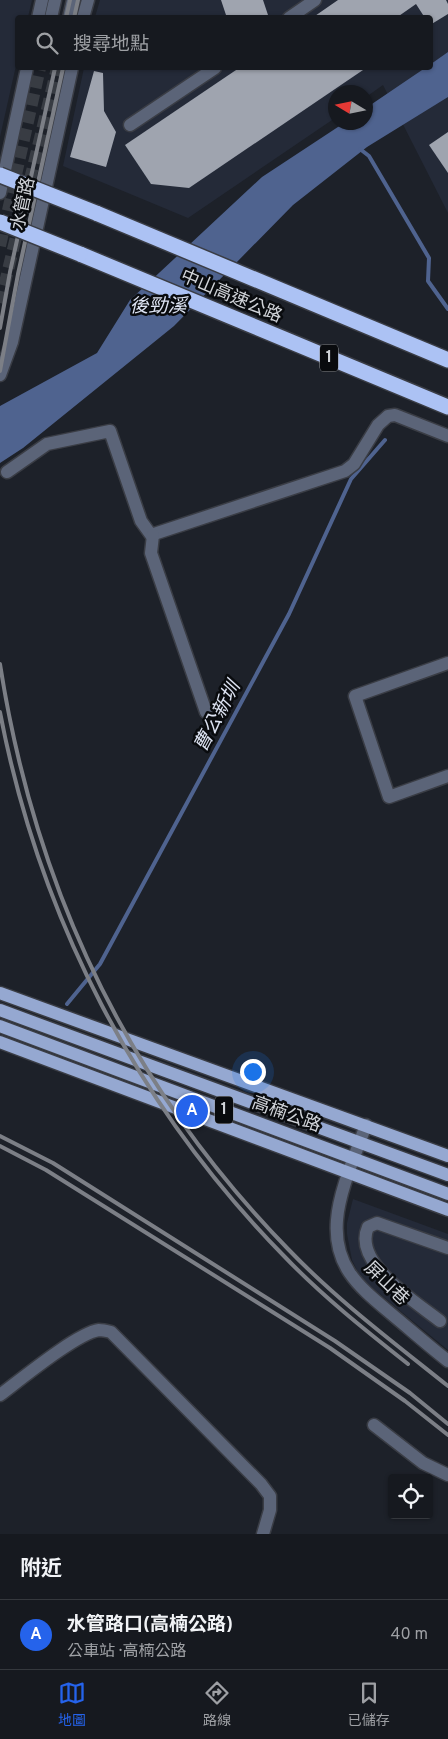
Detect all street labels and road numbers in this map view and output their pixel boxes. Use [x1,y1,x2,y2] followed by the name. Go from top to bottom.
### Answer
[7,175,41,233] street label: 水管路
[177,265,285,329] street label: 中山高速公路
[320,344,338,372] road number: 1
[248,1092,324,1138] street label: 高楠公路
[215,1096,233,1124] road number: 1
[359,1257,413,1311] street label: 屏山巷

